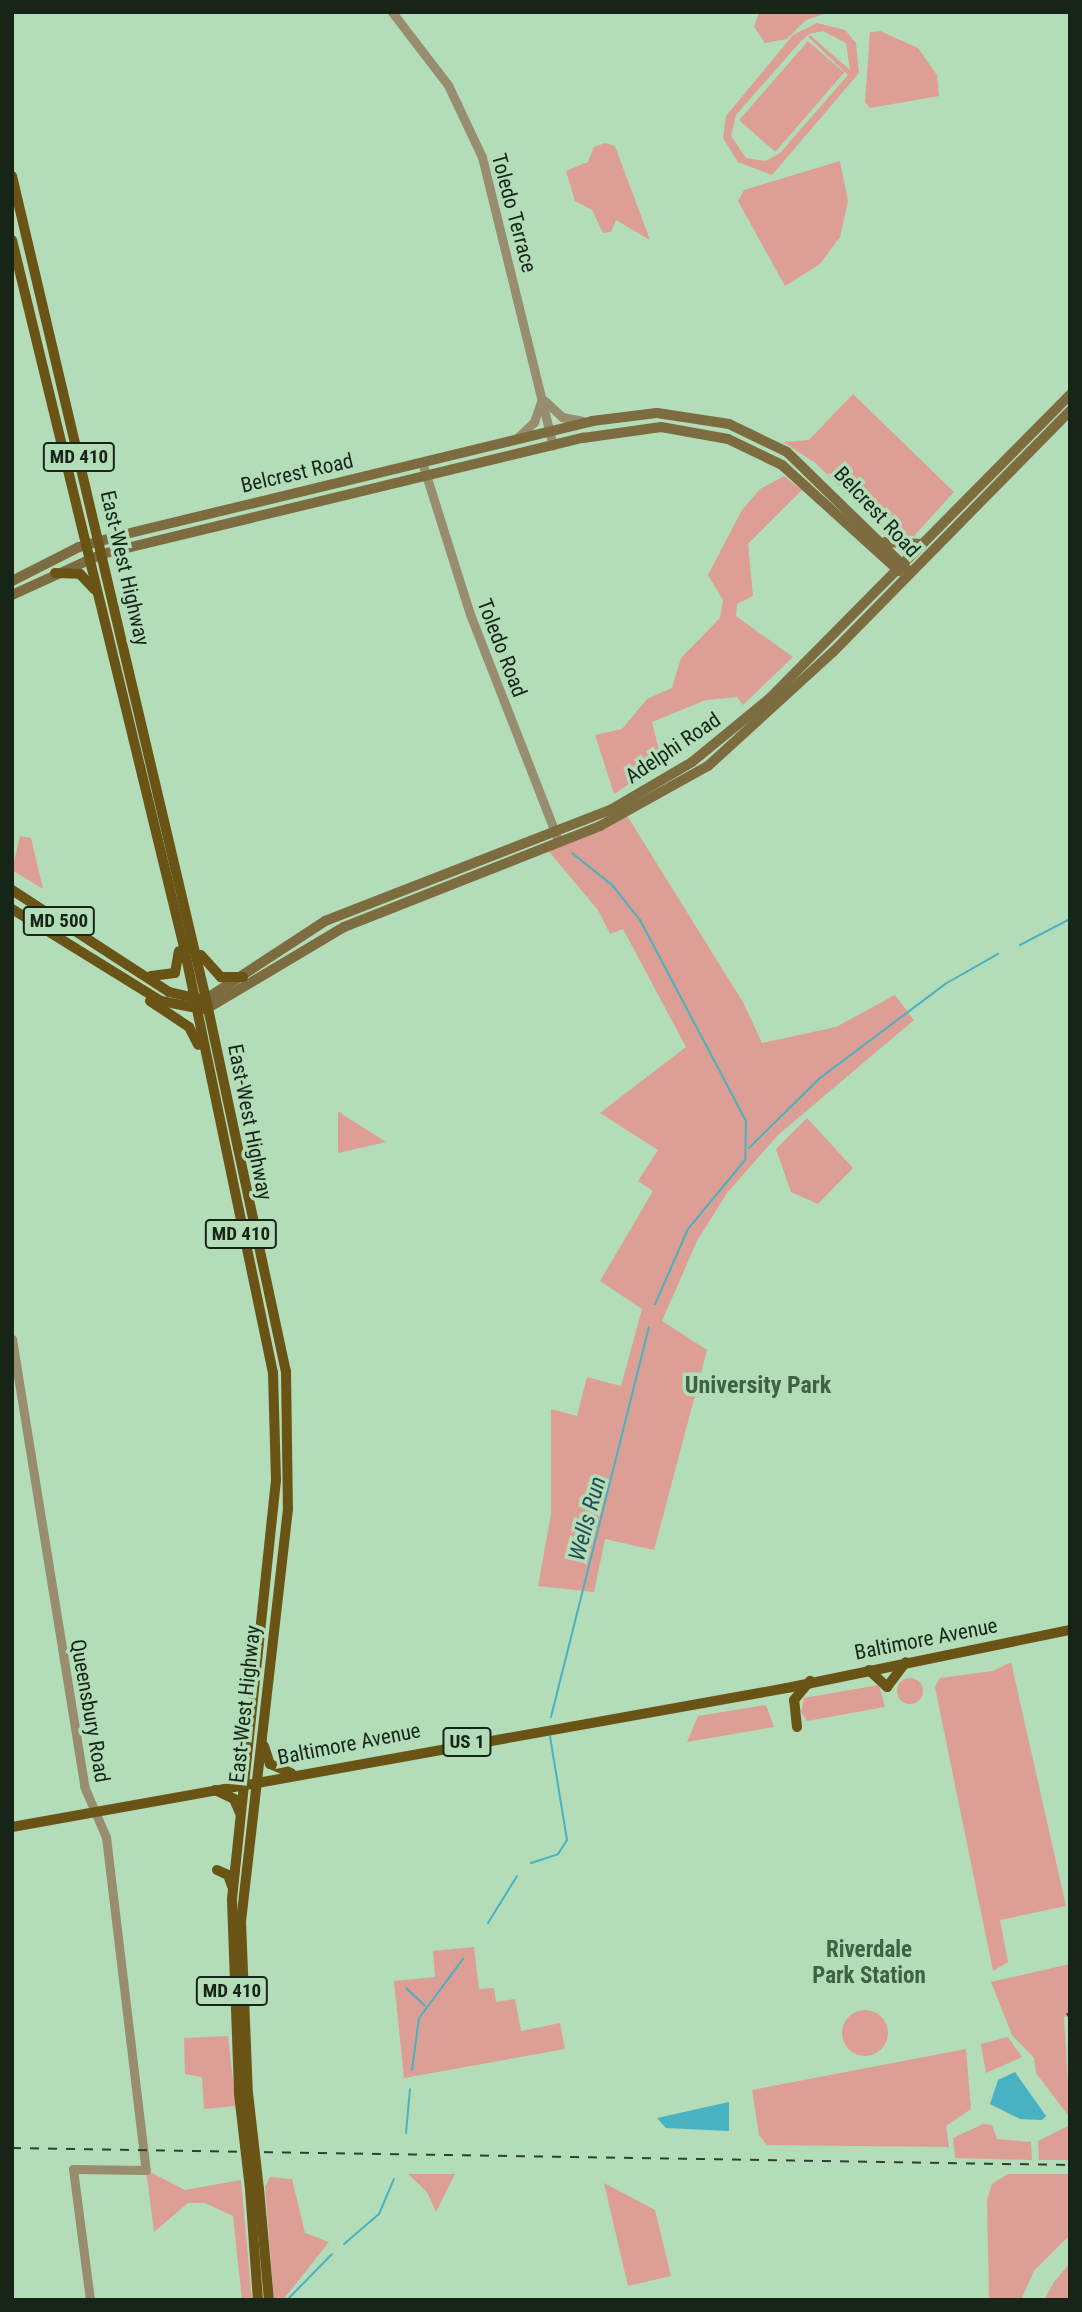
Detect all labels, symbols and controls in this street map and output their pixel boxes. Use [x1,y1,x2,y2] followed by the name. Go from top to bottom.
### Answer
[486,151,542,275] street label: Toledo Terrace
[42,442,116,472] road number: MD 410
[238,448,356,498] street label: Belcrest Road
[829,461,925,563] street label: Belcrest Road
[95,488,155,648] street label: East-West Highway
[472,595,532,701] street label: Toledo Road
[621,707,725,789] street label: Adelphi Road
[22,906,96,937] road number: MD 500
[223,1042,277,1202] street label: East-West Highway
[204,1218,278,1250] road number: MD 410
[685,1372,831,1400] district label: University Park
[564,1474,612,1564] water label: Wells Run
[852,1613,1000,1665] street label: Baltimore Avenue
[224,1624,266,1784] street label: East-West Highway
[65,1637,115,1785] street label: Queensbury Road
[275,1718,423,1770] street label: Baltimore Avenue
[441,1726,493,1758] road number: US 1
[812,1936,926,1990] district label: Riverdale Park Station
[195,1976,269,2007] road number: MD 410

